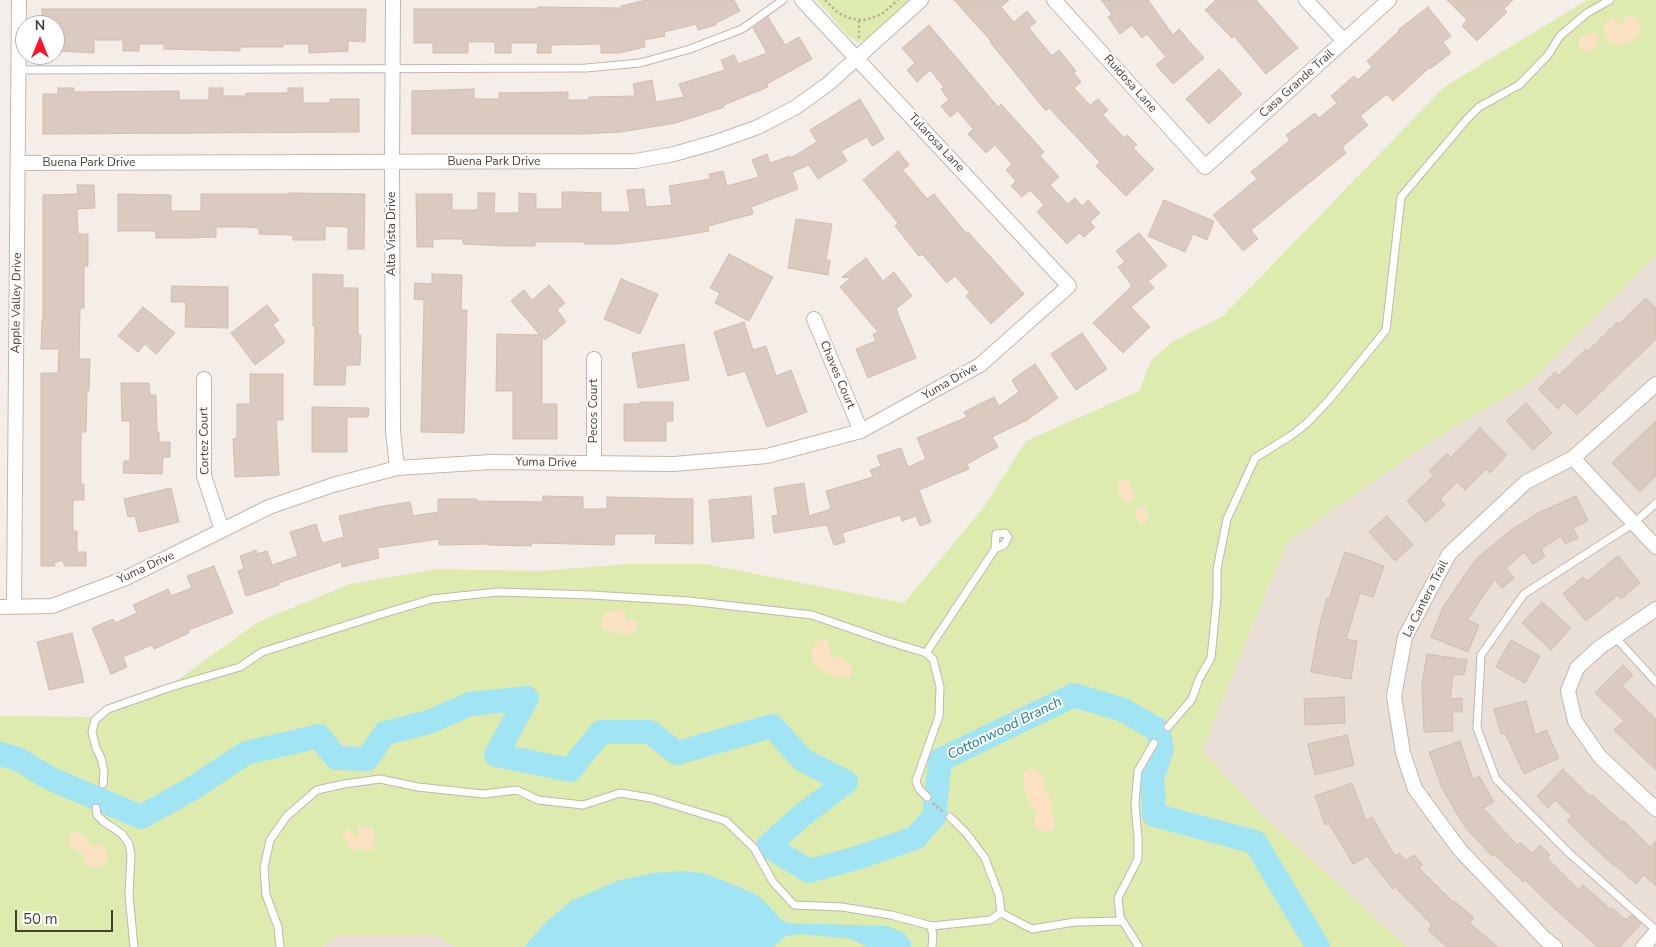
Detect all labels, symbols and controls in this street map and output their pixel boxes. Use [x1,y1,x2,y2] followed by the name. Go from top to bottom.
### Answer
[15,15,65,65] north arrow
[35,16,45,35] text: N
[1257,47,1337,121] street label: Casa Grande Trail
[1100,52,1160,116] street label: Ruidosa Lane
[905,111,967,175] street label: Tularosa Lane
[448,155,540,169] street label: Buena Park Drive
[43,156,135,170] street label: Buena Park Drive
[385,192,399,276] street label: Alta Vista Drive
[9,253,25,353] street label: Apple Valley Drive
[816,339,858,411] street label: Chaves Court
[920,360,980,404] street label: Yuma Drive
[587,379,601,443] street label: Pecos Court
[197,407,213,475] street label: Cortez Court
[515,455,577,471] street label: Yuma Drive
[115,549,177,587] street label: Yuma Drive
[1400,558,1452,640] street label: La Cantera Trail
[945,694,1065,764] water label: Cottonwood Branch
[18,900,115,932] scale bar
[23,909,58,929] text: 50 m

